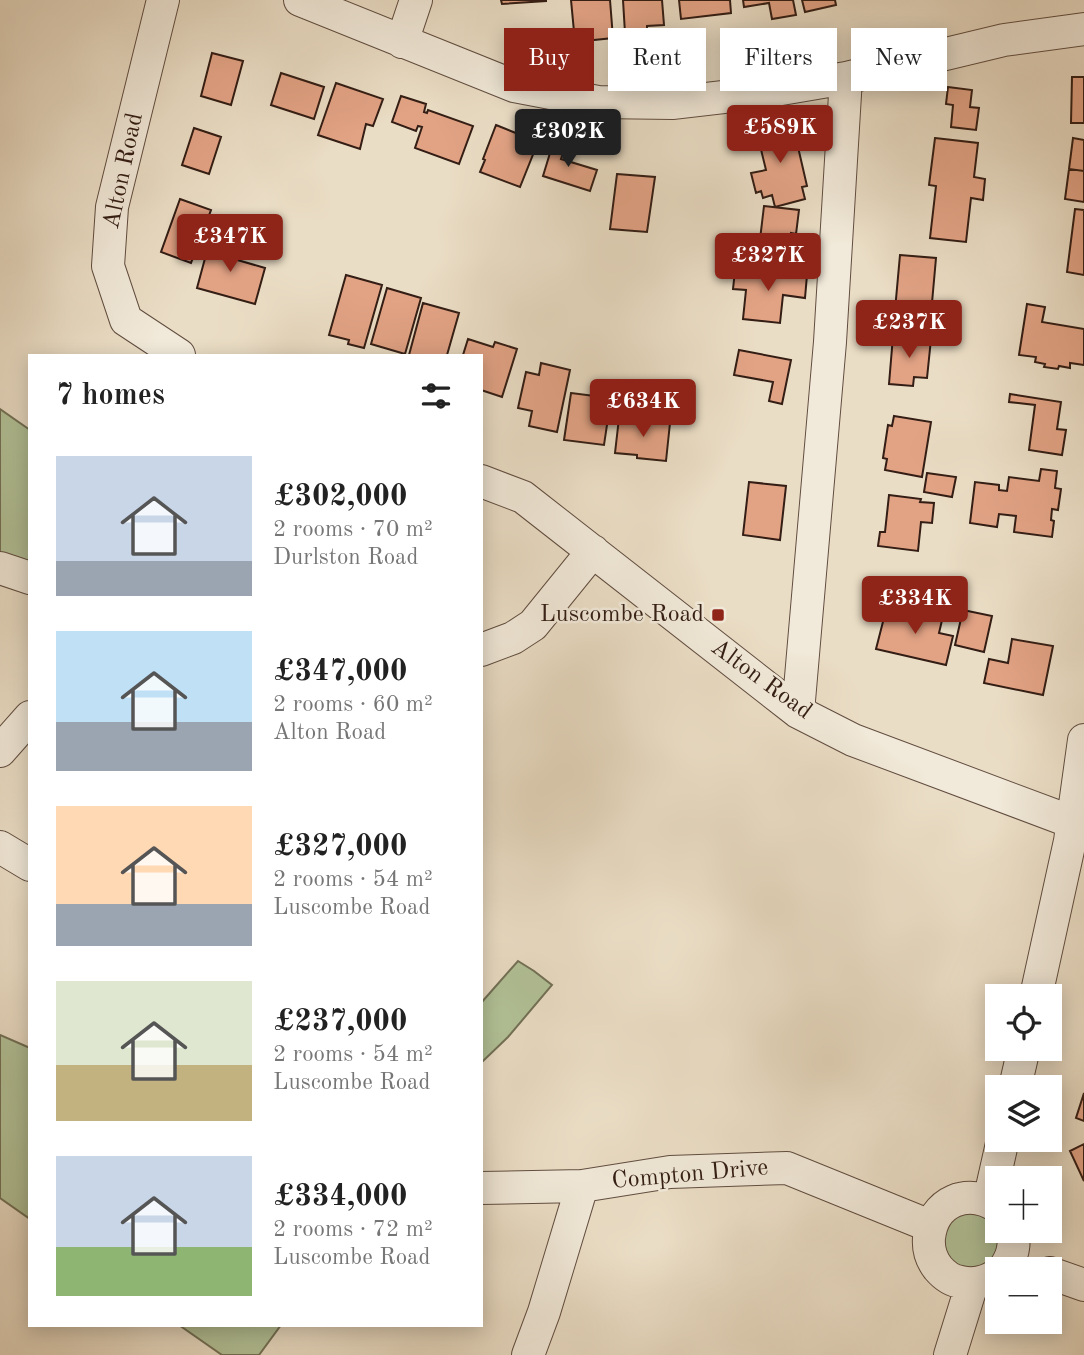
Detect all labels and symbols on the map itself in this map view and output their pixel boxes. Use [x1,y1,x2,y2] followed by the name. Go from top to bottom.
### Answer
[731,106,829,165] pin: £589K
[519,110,617,169] pin: £302K
[100,111,148,231] street label: Alton Road
[181,215,279,274] pin: £347K
[719,233,817,293] pin: £327K
[860,300,958,360] pin: £237K
[594,380,692,439] pin: £634K
[866,576,964,636] pin: £334K
[540,603,704,627] place label: Luscombe Road
[710,607,726,623] marker: Luscombe Road
[706,636,816,724] street label: Alton Road
[611,1156,769,1194] street label: Compton Drive

